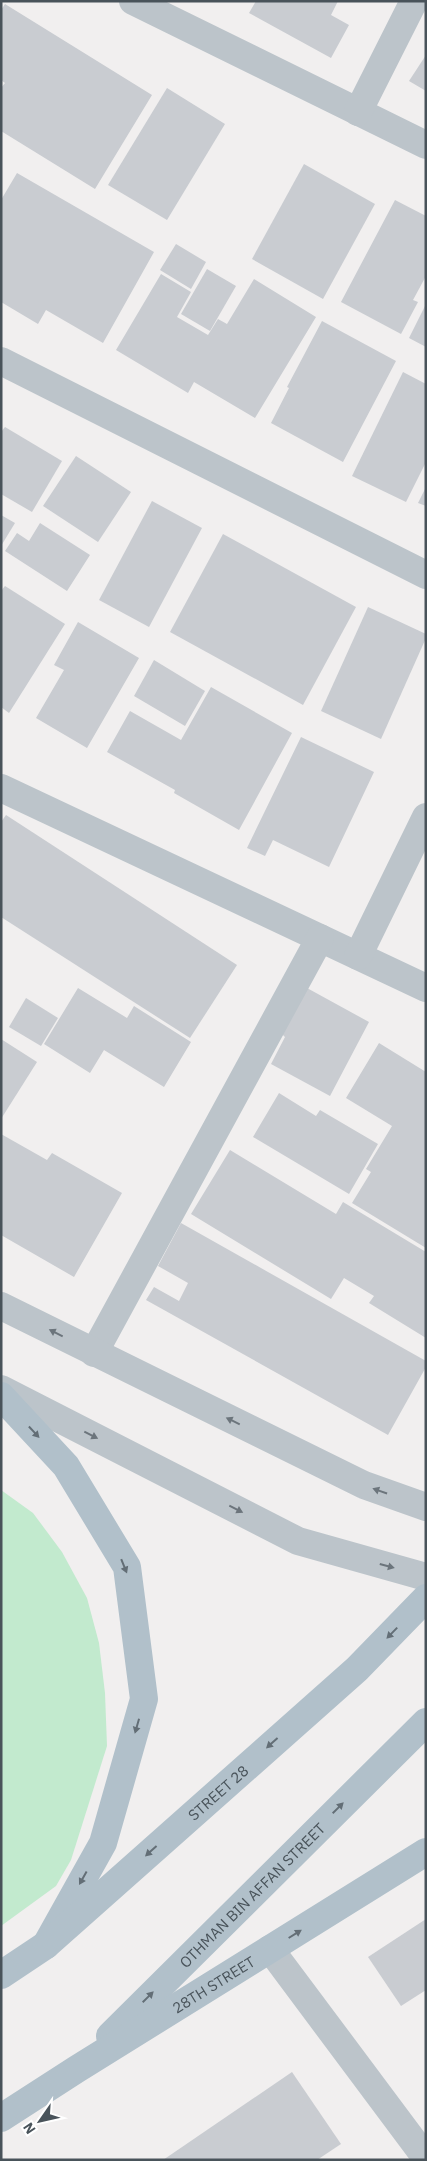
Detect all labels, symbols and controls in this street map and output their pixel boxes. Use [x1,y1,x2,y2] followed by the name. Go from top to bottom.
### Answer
[49,1329,63,1337] one-way arrow
[226,1417,240,1425] one-way arrow
[28,1426,40,1438] one-way arrow
[84,1431,99,1439] one-way arrow
[372,1486,387,1494] one-way arrow
[229,1505,243,1513] one-way arrow
[120,1559,128,1574] one-way arrow
[380,1562,395,1570] one-way arrow
[386,1627,398,1639] one-way arrow
[132,1718,140,1733] one-way arrow
[266,1738,279,1749] one-way arrow
[184,1761,252,1824] street label: STREET 28
[331,1803,343,1815] one-way arrow
[175,1818,329,1971] street label: OTHMAN BIN AFFAN STREET
[145,1845,157,1857] one-way arrow
[79,1871,87,1886] one-way arrow
[288,1929,301,1939] one-way arrow
[169,1951,258,2017] street label: 28TH STREET
[142,1991,154,2003] one-way arrow
[15,2096,65,2146] north arrow
[19,2119,40,2138] text: N

